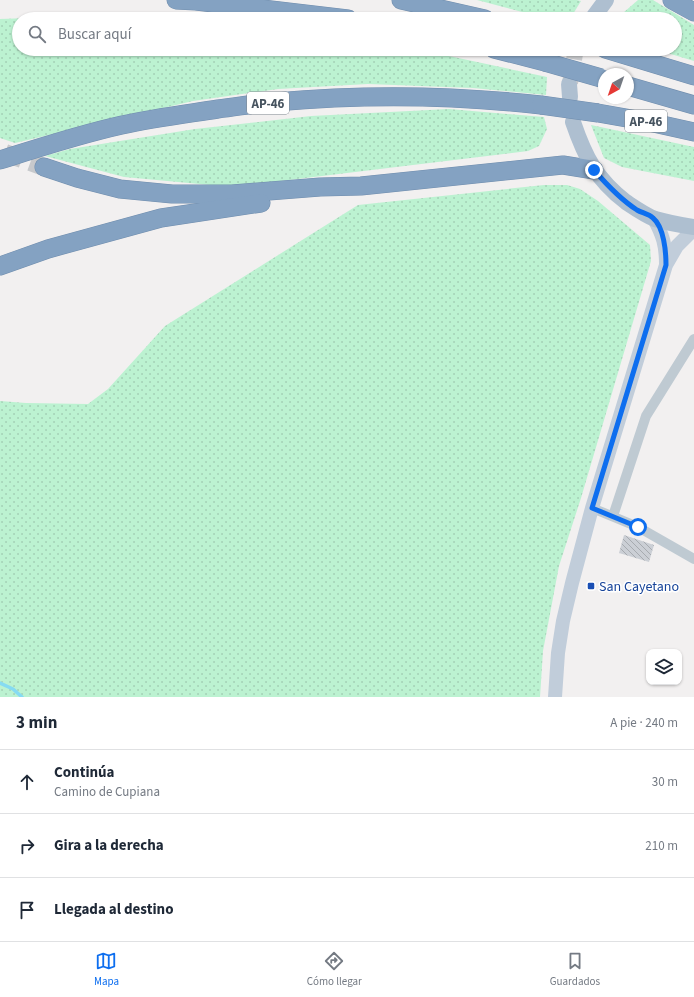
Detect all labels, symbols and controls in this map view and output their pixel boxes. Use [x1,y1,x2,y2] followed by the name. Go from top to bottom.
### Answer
[12,12,682,56] search box
[26,23,48,45] icon: search
[58,24,131,45] text: Buscar aquí
[598,68,634,104] north arrow
[247,92,289,114] road number: AP-46
[625,110,667,132] road number: AP-46
[585,161,603,179] route end
[629,518,647,536] route start
[599,577,679,597] place label: San Cayetano
[586,581,596,591] marker: San Cayetano
[646,649,682,685] map controls
[646,649,682,685] button: layers
[16,711,57,735] text: 3 min
[610,714,678,732] text: A pie · 240 m
[54,762,115,783] text: Continúa
[16,771,38,793] icon: ahead
[652,773,678,791] text: 30 m
[54,783,160,801] text: Camino de Cupiana
[16,835,38,857] icon: right
[54,835,164,856] text: Gira a la derecha
[645,837,678,855] text: 210 m
[16,899,38,921] icon: arrive
[54,899,174,920] text: Llegada al destino
[94,950,119,989] tab: Mapa
[307,950,362,989] tab: Cómo llegar
[550,950,600,989] tab: Guardados

